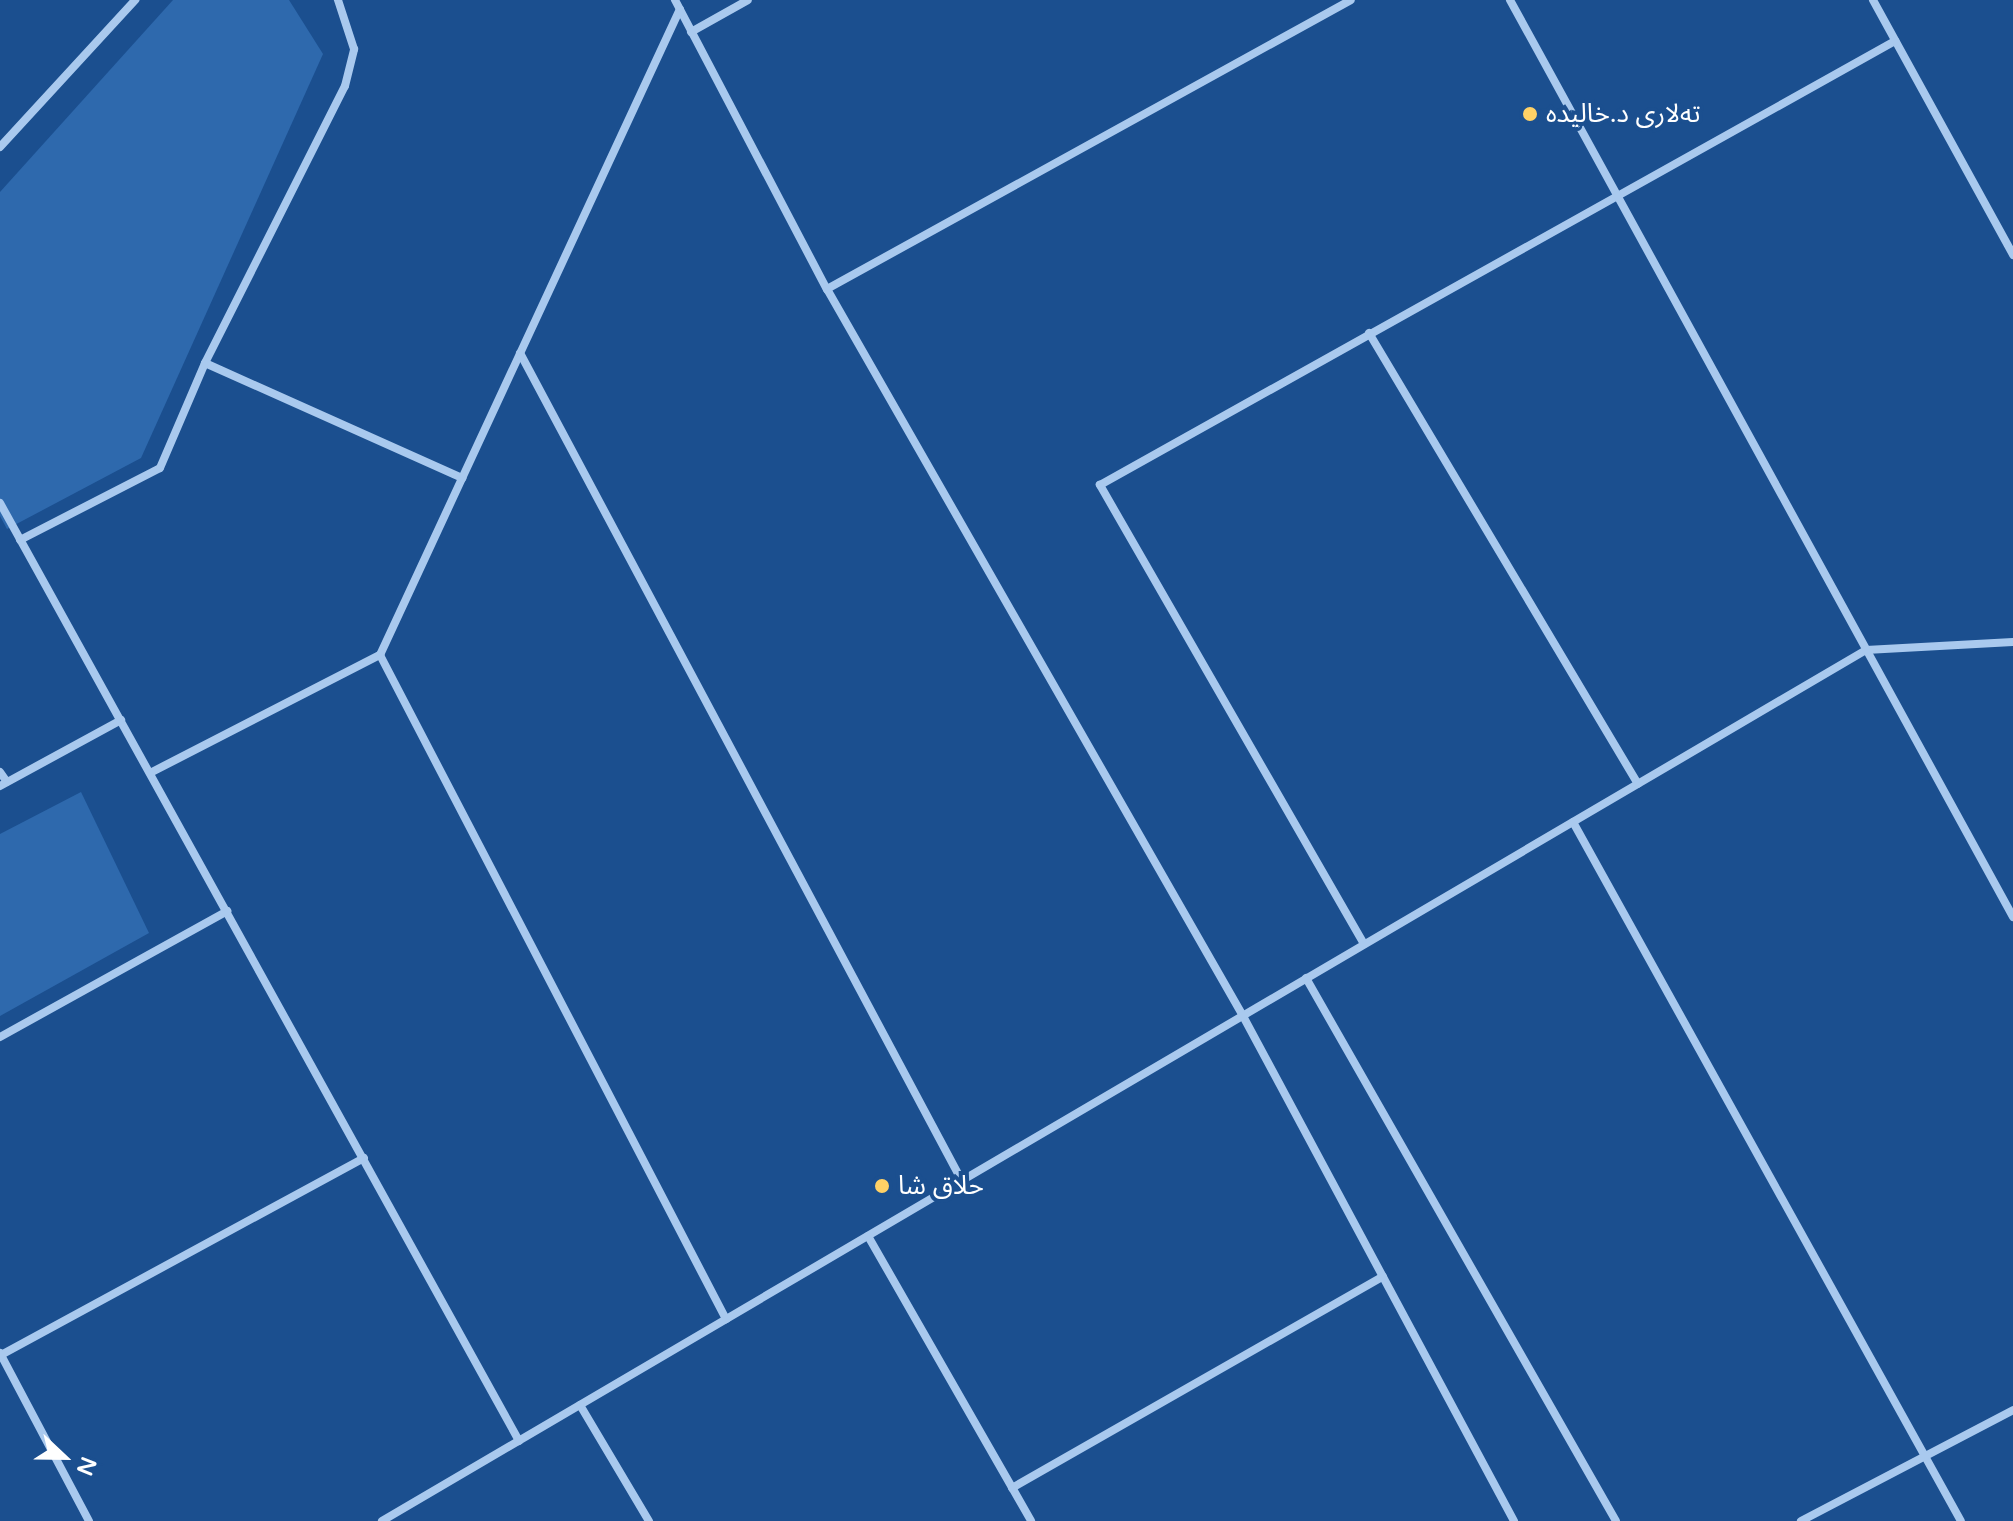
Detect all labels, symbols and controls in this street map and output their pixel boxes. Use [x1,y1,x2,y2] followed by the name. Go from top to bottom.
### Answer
[1546,98,1700,130] place label: تەلاری د.خالیدە
[1521,105,1539,123] marker: تەلاری د.خالیدە
[898,1170,984,1202] place label: حلاق شا
[873,1177,891,1195] marker: حلاق شا
[24,1417,104,1497] north arrow
[71,1453,102,1479] text: N

